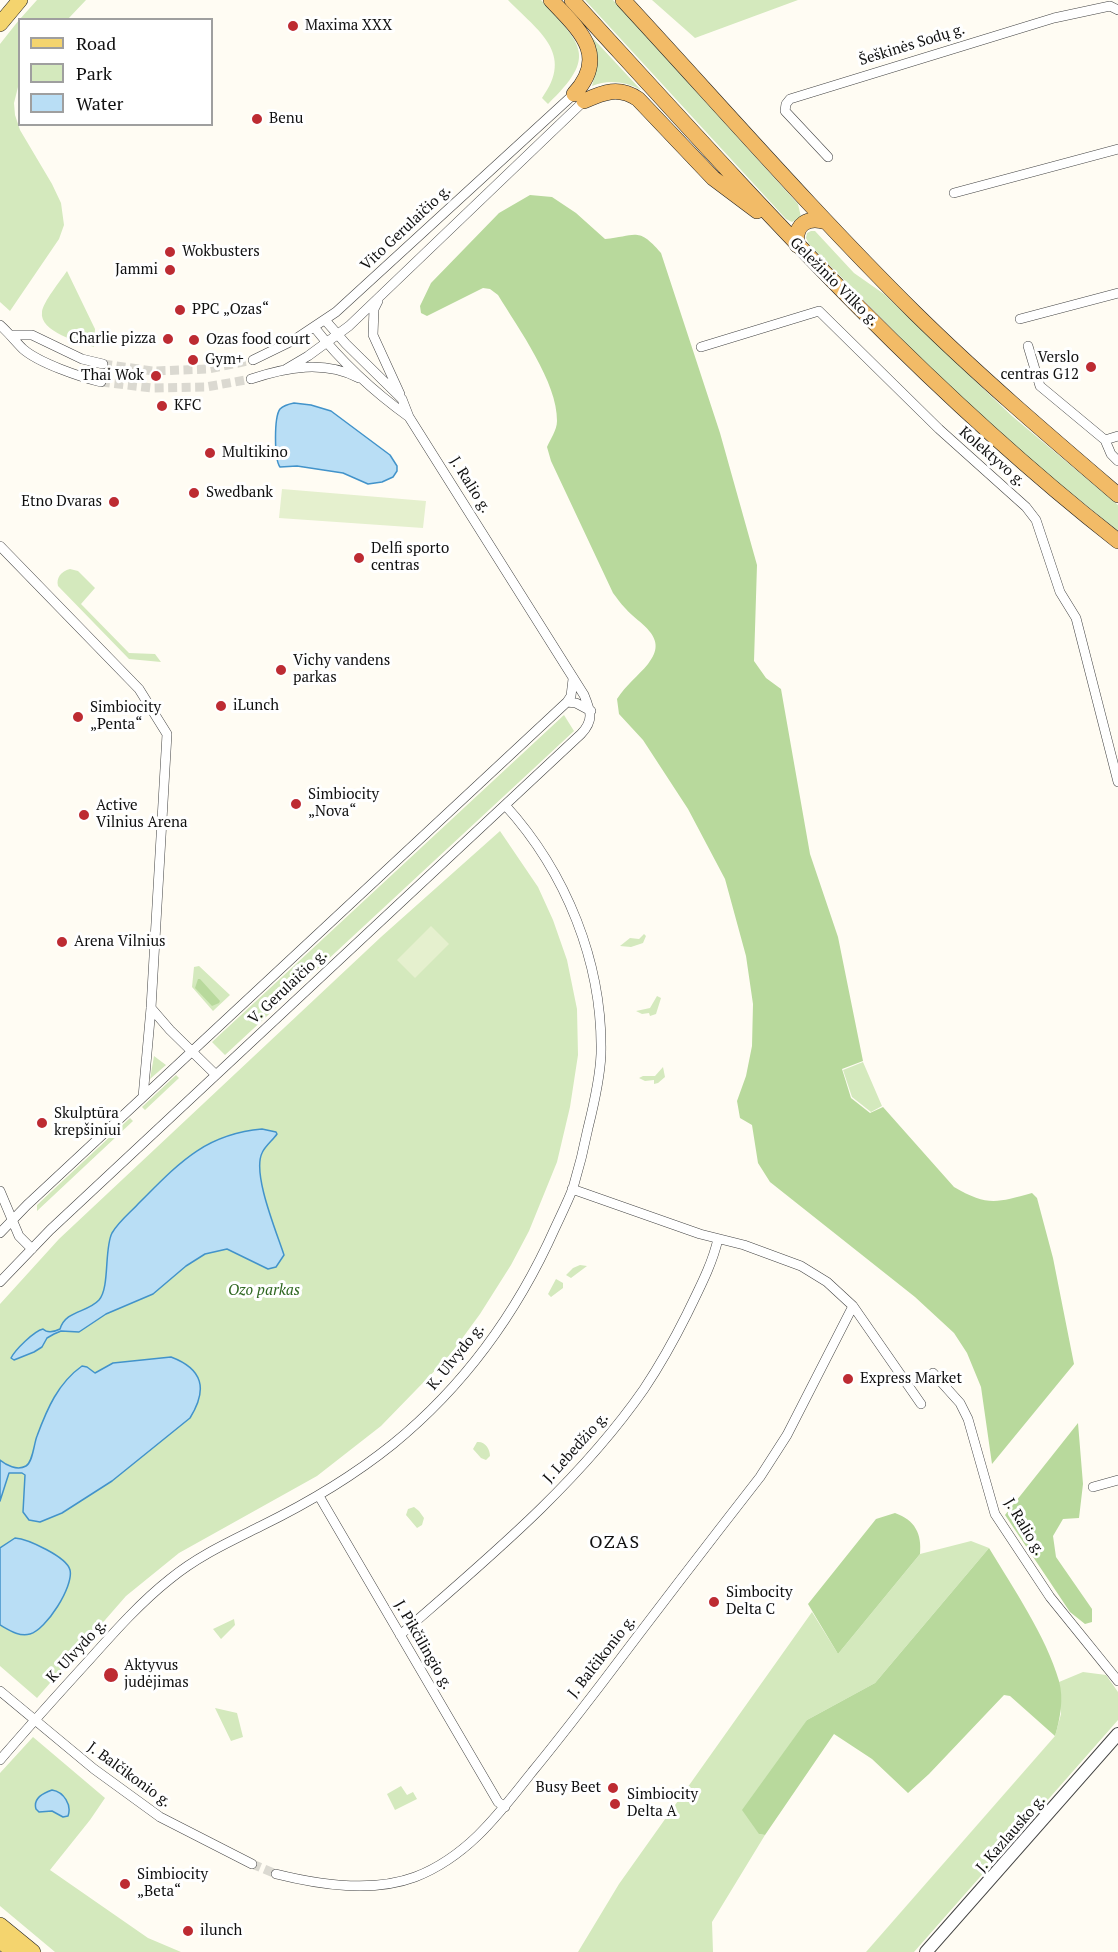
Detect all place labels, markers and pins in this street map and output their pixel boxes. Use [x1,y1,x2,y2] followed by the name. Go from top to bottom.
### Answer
[305,17,392,35] place label: Maxima XXX
[286,19,300,33] marker: Maxima XXX
[269,110,303,128] place label: Benu
[250,112,264,126] marker: Benu
[182,243,260,261] place label: Wokbusters
[163,245,177,259] marker: Wokbusters
[115,261,158,279] place label: Jammi
[163,263,177,277] marker: Jammi
[192,301,269,319] place label: PPC „Ozas“
[173,303,187,317] marker: PPC „Ozas“
[69,330,156,348] place label: Charlie pizza
[206,331,310,349] place label: Ozas food court
[161,332,175,346] marker: Charlie pizza
[187,333,201,347] marker: Ozas food court
[1000,349,1079,384] place label: Verslo centras G12
[205,351,244,369] place label: Gym+
[186,353,200,367] marker: Gym+
[1084,360,1098,374] marker: Verslo centras G12
[81,367,144,385] place label: Thai Wok
[149,369,163,383] marker: Thai Wok
[174,397,202,415] place label: KFC
[155,399,169,413] marker: KFC
[222,444,288,462] place label: Multikino
[203,446,217,460] marker: Multikino
[206,484,273,502] place label: Swedbank
[187,486,201,500] marker: Swedbank
[21,493,102,511] place label: Etno Dvaras
[107,495,121,509] marker: Etno Dvaras
[371,540,449,575] place label: Delfi sporto centras
[352,551,366,565] marker: Delfi sporto centras
[293,652,390,687] place label: Vichy vandens parkas
[274,663,288,677] marker: Vichy vandens parkas
[233,697,279,715] place label: iLunch
[90,699,161,734] place label: Simbiocity „Penta“
[214,699,228,713] marker: iLunch
[71,710,85,724] marker: Simbiocity „Penta“
[308,786,379,821] place label: Simbiocity „Nova“
[96,797,187,832] place label: Active Vilnius Arena
[289,797,303,811] marker: Simbiocity „Nova“
[77,808,91,822] marker: Active Vilnius Arena
[74,933,165,951] place label: Arena Vilnius
[55,935,69,949] marker: Arena Vilnius
[54,1105,121,1140] place label: Skulptūra krepšiniui
[35,1116,49,1130] marker: Skulptūra krepšiniui
[860,1370,962,1388] place label: Express Market
[841,1372,855,1386] marker: Express Market
[726,1584,793,1619] place label: Simbocity Delta C
[707,1595,721,1609] marker: Simbocity Delta C
[124,1657,189,1692] place label: Aktyvus judėjimas
[102,1666,120,1684] marker: Aktyvus judėjimas
[536,1779,601,1797] place label: Busy Beet
[606,1781,620,1795] marker: Busy Beet
[627,1786,698,1821] place label: Simbiocity Delta A
[608,1797,622,1811] marker: Simbiocity Delta A
[137,1866,208,1901] place label: Simbiocity „Beta“
[118,1877,132,1891] marker: Simbiocity „Beta“
[200,1922,242,1940] place label: ilunch
[181,1924,195,1938] marker: ilunch

